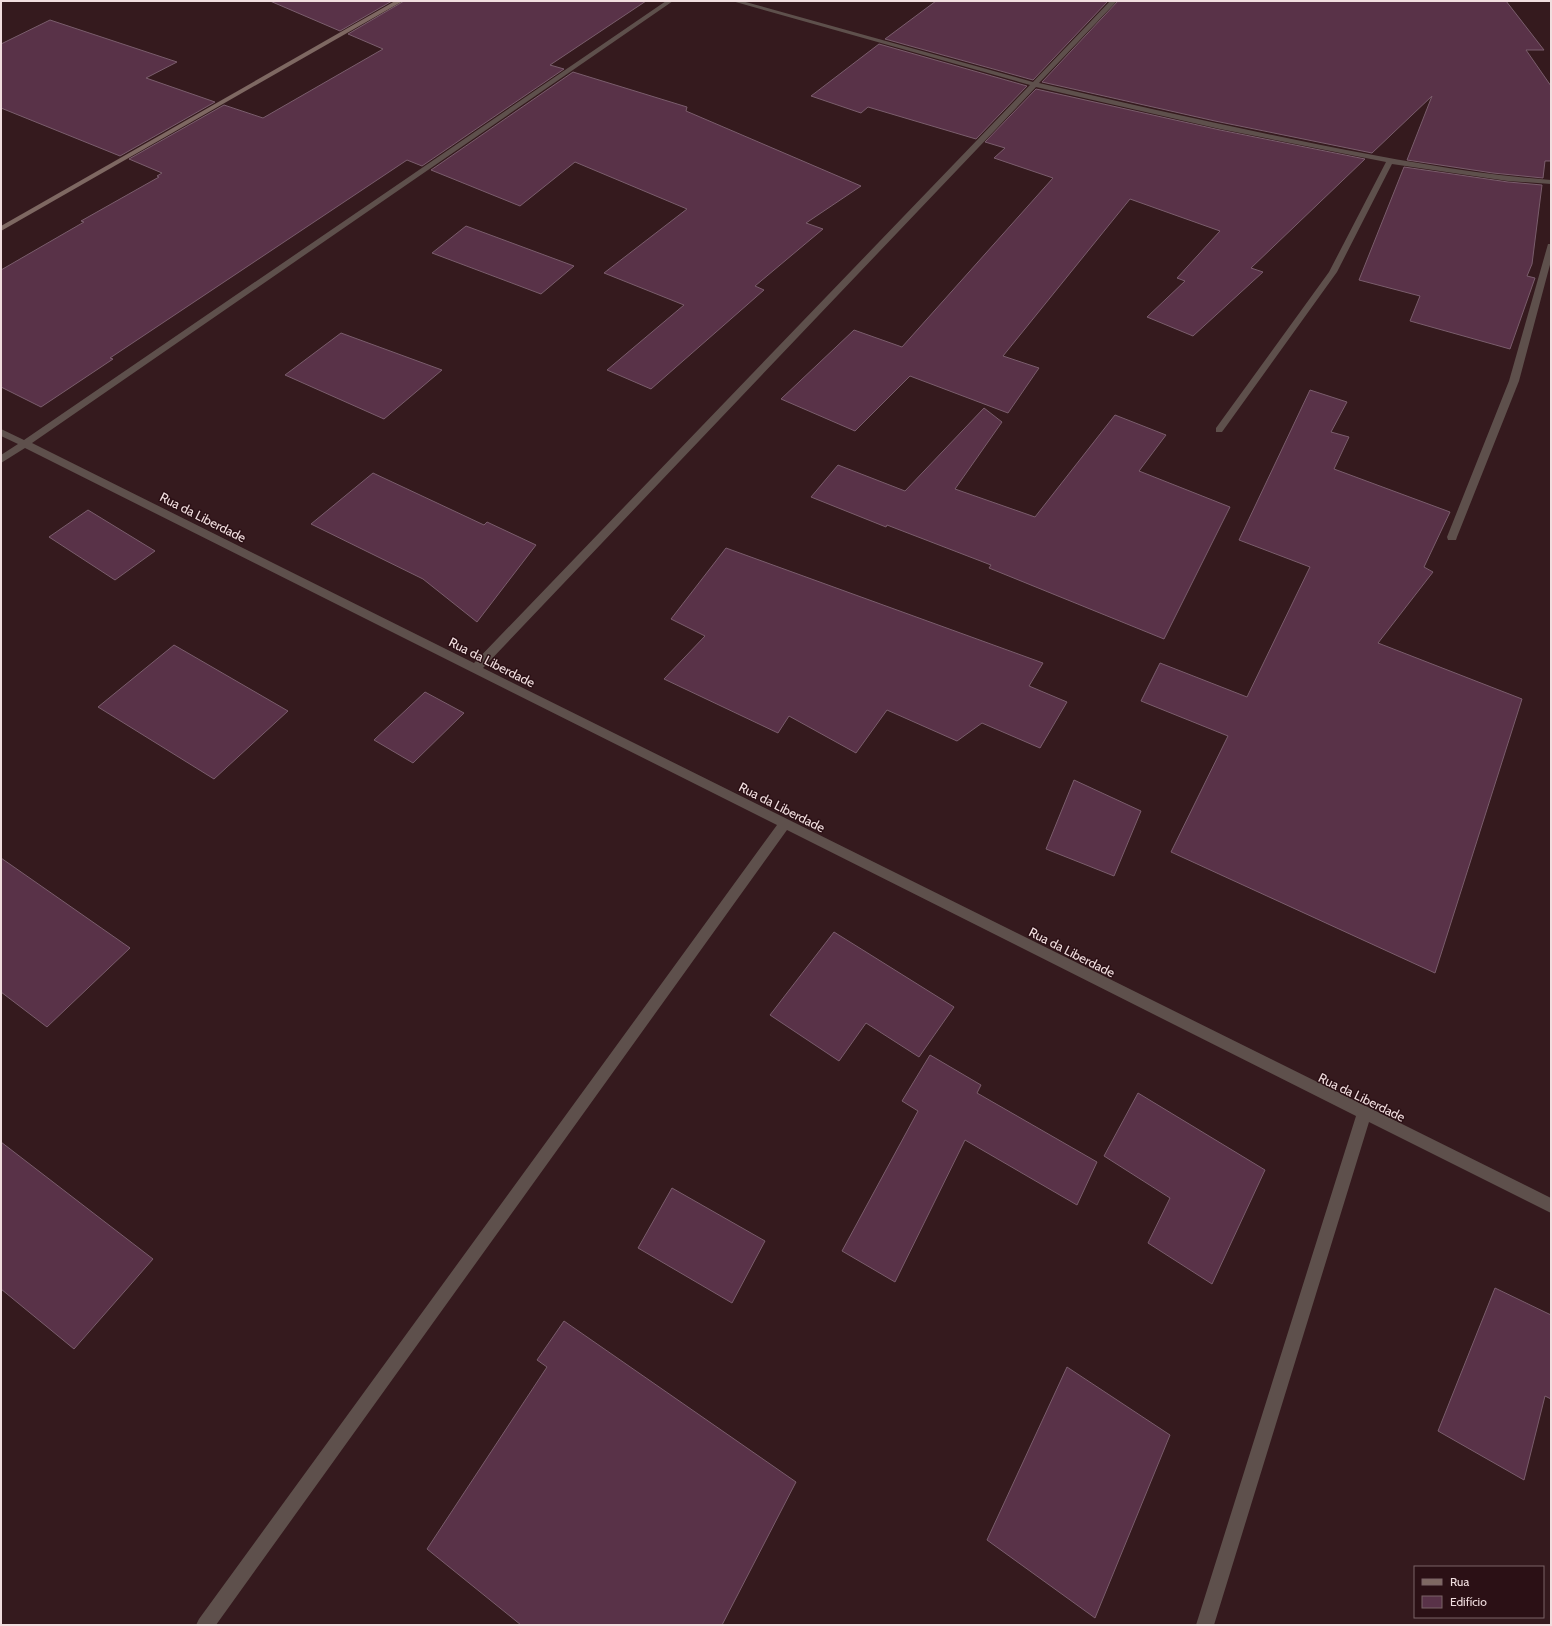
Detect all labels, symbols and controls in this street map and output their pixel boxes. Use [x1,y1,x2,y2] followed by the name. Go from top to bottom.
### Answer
[157,488,249,546] street label: Rua da Liberdade
[446,633,538,691] street label: Rua da Liberdade
[736,778,828,836] street label: Rua da Liberdade
[1026,923,1118,981] street label: Rua da Liberdade
[1316,1069,1408,1125] street label: Rua da Liberdade
[1414,1566,1544,1618] legend
[1450,1574,1469,1589] text: Rua
[1450,1594,1487,1609] text: Edifício

